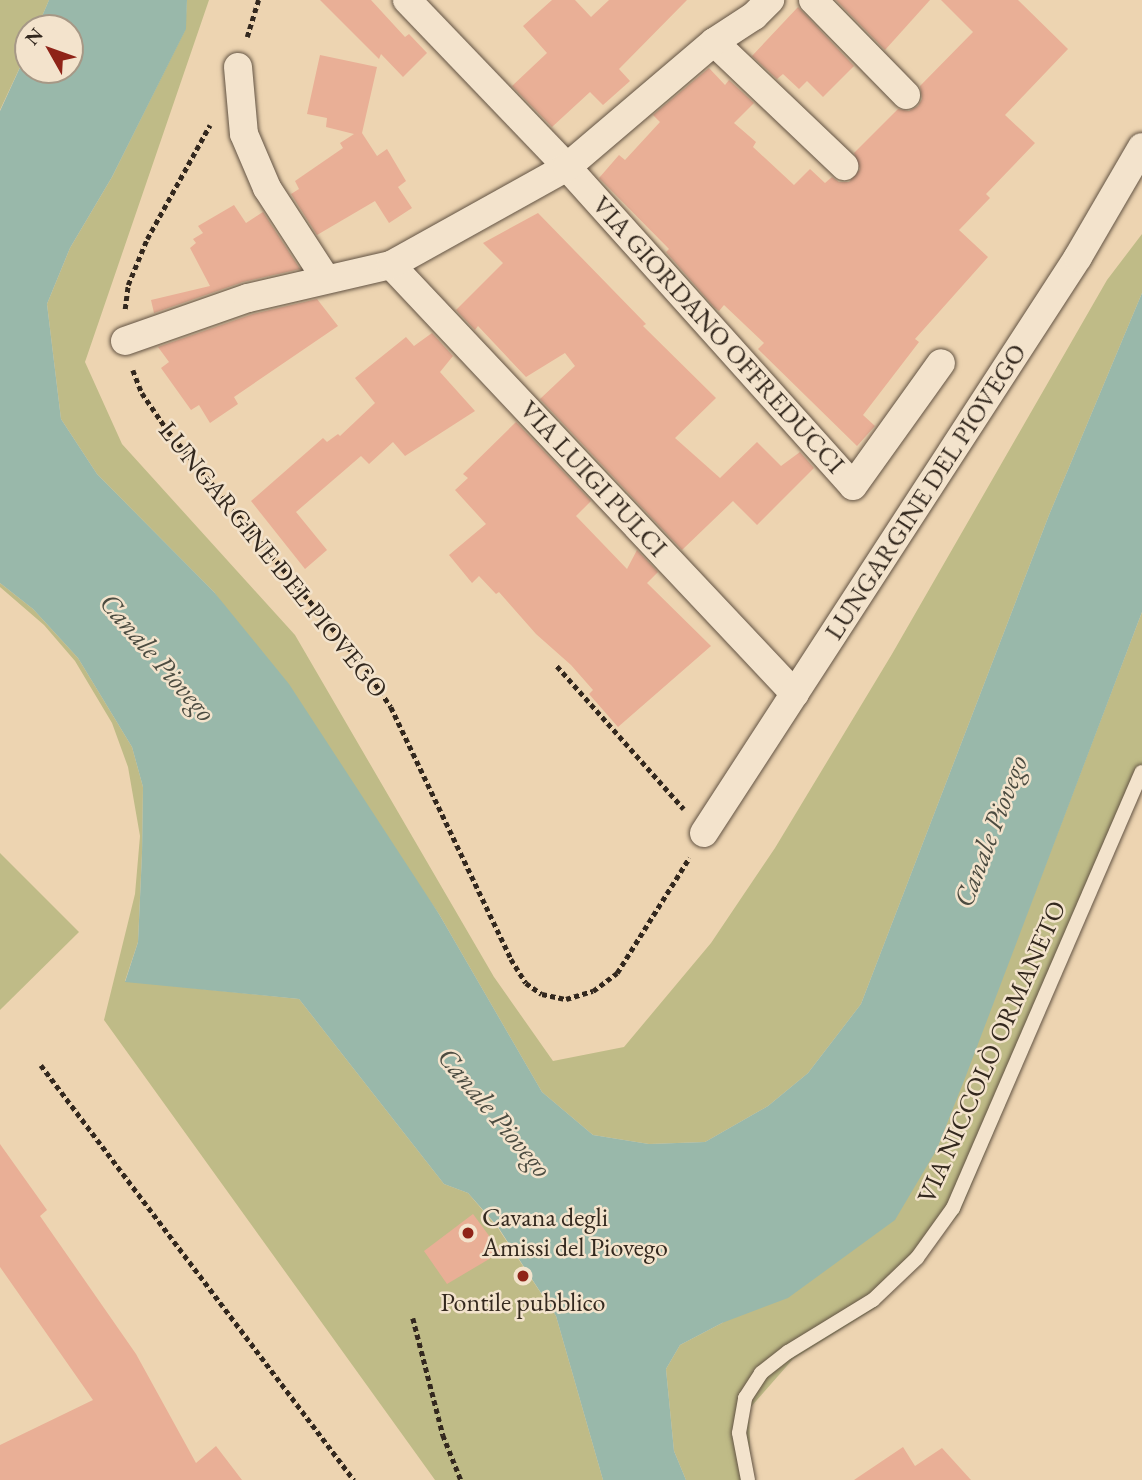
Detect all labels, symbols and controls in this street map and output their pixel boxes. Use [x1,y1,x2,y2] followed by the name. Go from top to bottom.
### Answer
[14,14,84,84] north arrow
[20,23,49,50] text: N
[585,190,851,480] street label: VIA GIORDANO OFFREDUCCI
[819,338,1033,646] street label: LUNGARGINE DEL PIOVEGO
[513,395,673,563] street label: VIA LUIGI PULCI
[152,416,394,704] street label: LUNGARGINE DEL PIOVEGO
[93,586,223,728] water label: Canale Piovego
[946,751,1034,911] water label: Canale Piovego
[911,896,1073,1208] street label: VIA NICCOLÒ ORMANETO
[431,1040,559,1184] water label: Canale Piovego
[482,1202,668,1264] place label: Cavana degli Amissi del Piovego
[460,1225,476,1241] marker: Cavana degli Amissi del Piovego
[515,1268,531,1284] marker: Pontile pubblico
[441,1287,605,1319] place label: Pontile pubblico

